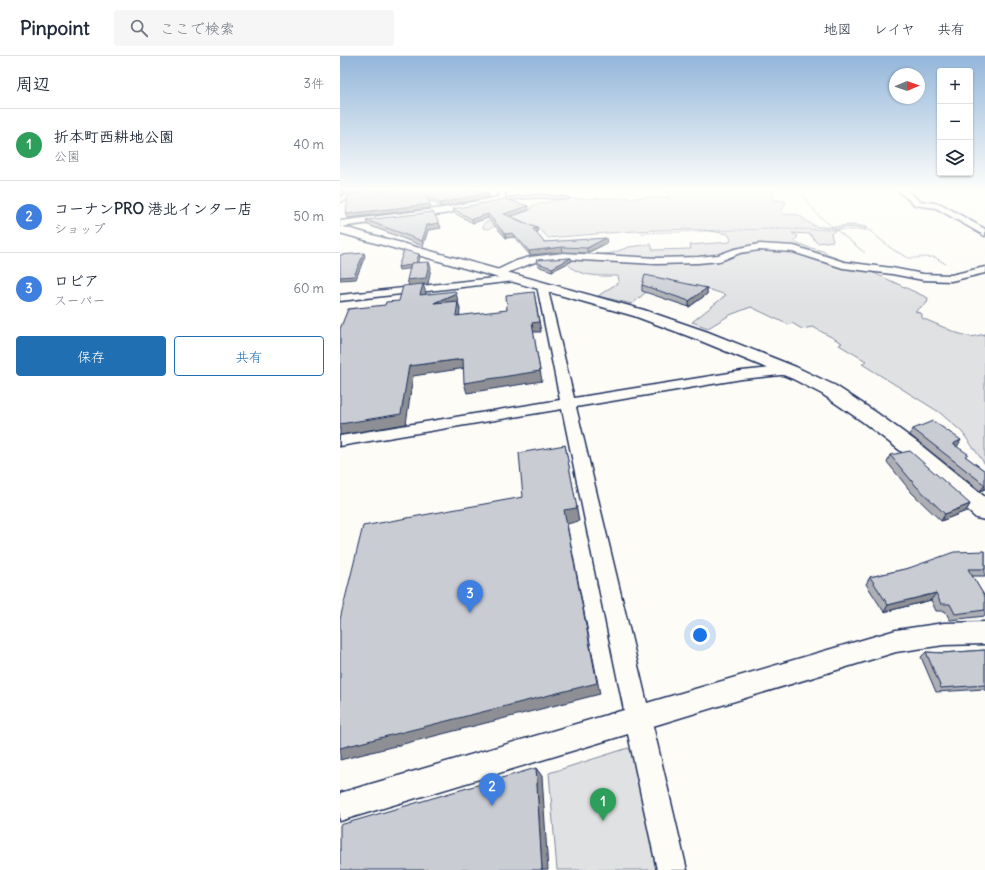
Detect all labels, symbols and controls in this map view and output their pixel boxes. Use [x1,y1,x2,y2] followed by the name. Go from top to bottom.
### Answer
[114,10,394,46] search box
[20,16,90,40] text: Pinpoint
[128,17,150,39] icon: search
[160,19,235,38] text: ここで検索
[824,20,852,38] text: 地図
[874,20,915,38] text: レイヤ
[937,20,965,38] text: 共有
[889,68,925,104] north arrow
[937,68,973,176] map controls
[937,68,973,104] button: +
[16,73,50,95] text: 周辺
[304,75,324,92] text: 3件
[937,104,973,140] button: −
[54,127,174,146] text: 折本町西耕地公園
[26,136,32,153] text: 1
[293,136,324,153] text: 40 m
[937,140,973,176] button: layers
[54,148,80,165] text: 公園
[54,199,253,218] text: コーナンPRO 港北インター店
[25,208,33,225] text: 2
[293,208,324,225] text: 50 m
[54,220,105,237] text: ショップ
[54,271,99,290] text: ロピア
[25,280,33,297] text: 3
[293,280,324,297] text: 60 m
[54,292,105,309] text: スーパー
[16,336,166,376] button: 保存
[174,336,324,376] button: 共有
[457,580,483,613] pin: 3
[690,625,710,645] your location
[479,773,505,806] pin: 2
[590,788,616,821] pin: 1

